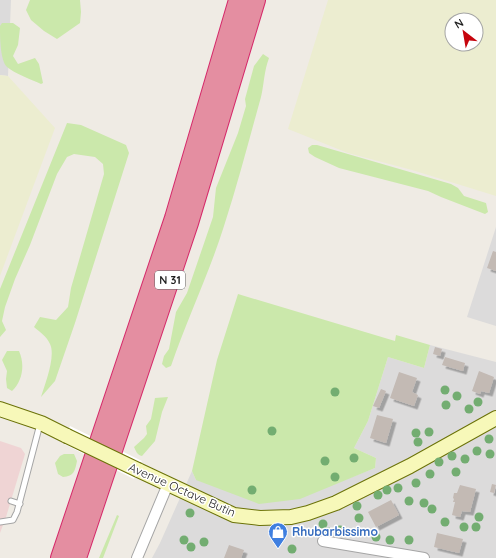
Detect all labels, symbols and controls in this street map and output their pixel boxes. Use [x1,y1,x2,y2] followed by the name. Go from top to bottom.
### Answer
[444,12,484,52] north arrow
[452,15,466,32] text: N
[155,271,185,289] road number: N 31
[126,459,238,520] street label: Avenue Octave Butin
[267,521,289,549] shop icon: Rhubarbissimo
[292,524,378,539] place label: Rhubarbissimo

